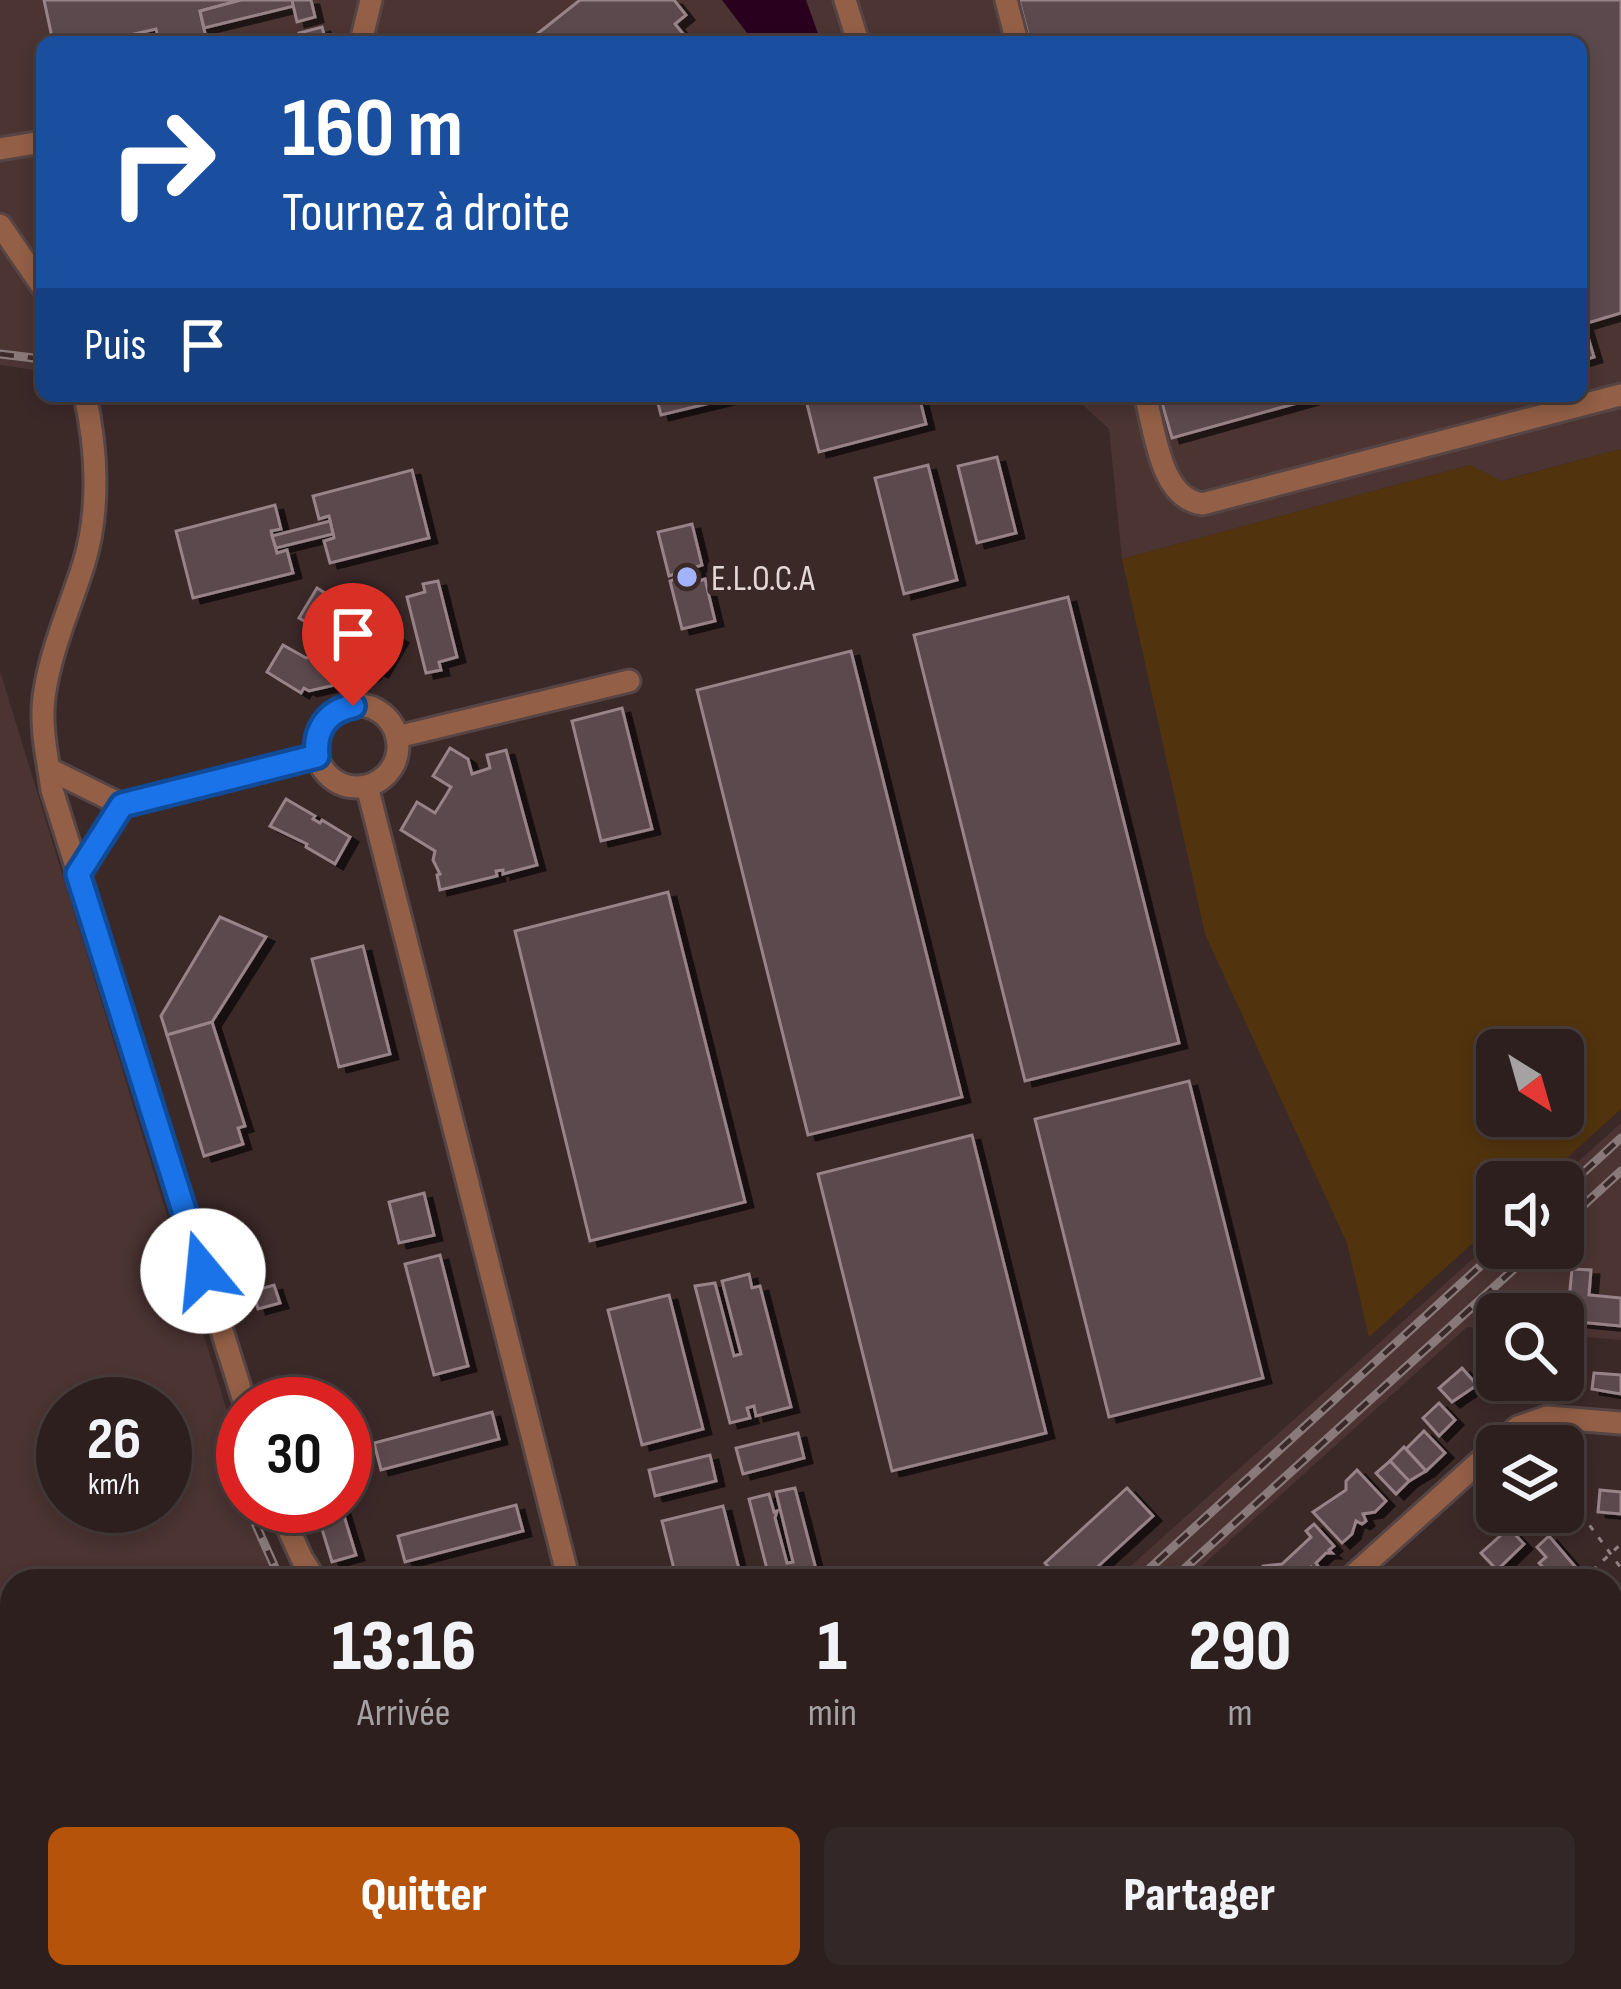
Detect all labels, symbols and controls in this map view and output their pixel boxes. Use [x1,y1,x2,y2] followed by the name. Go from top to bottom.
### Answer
[282,79,463,180] text: 160 m
[84,84,240,240] icon: right
[282,181,570,246] text: Tournez à droite
[170,312,236,378] icon: arrive
[84,318,146,373] text: Puis
[711,558,815,601] place label: E.L.O.C.A
[674,564,700,590] marker: E.L.O.C.A
[302,583,404,706] pin
[320,601,386,667] icon: arrive
[1476,1029,1584,1137] north arrow
[1476,1029,1584,1533] map controls
[1476,1161,1584,1269] button: sound
[140,1208,266,1334] position arrow
[1476,1293,1584,1401] button: search
[216,1377,372,1533] speed limit sign: 30
[87,1404,141,1476] text: 26
[1476,1425,1584,1533] button: layers
[88,1467,140,1503] text: km/h
[332,1604,476,1691] text: 13:16
[818,1604,847,1691] text: 1
[1189,1604,1291,1691] text: 290
[357,1690,451,1737] text: Arrivée
[808,1690,857,1737] text: min
[1227,1690,1252,1737] text: m
[48,1827,800,1965] button: Quitter
[824,1827,1575,1965] button: Partager

